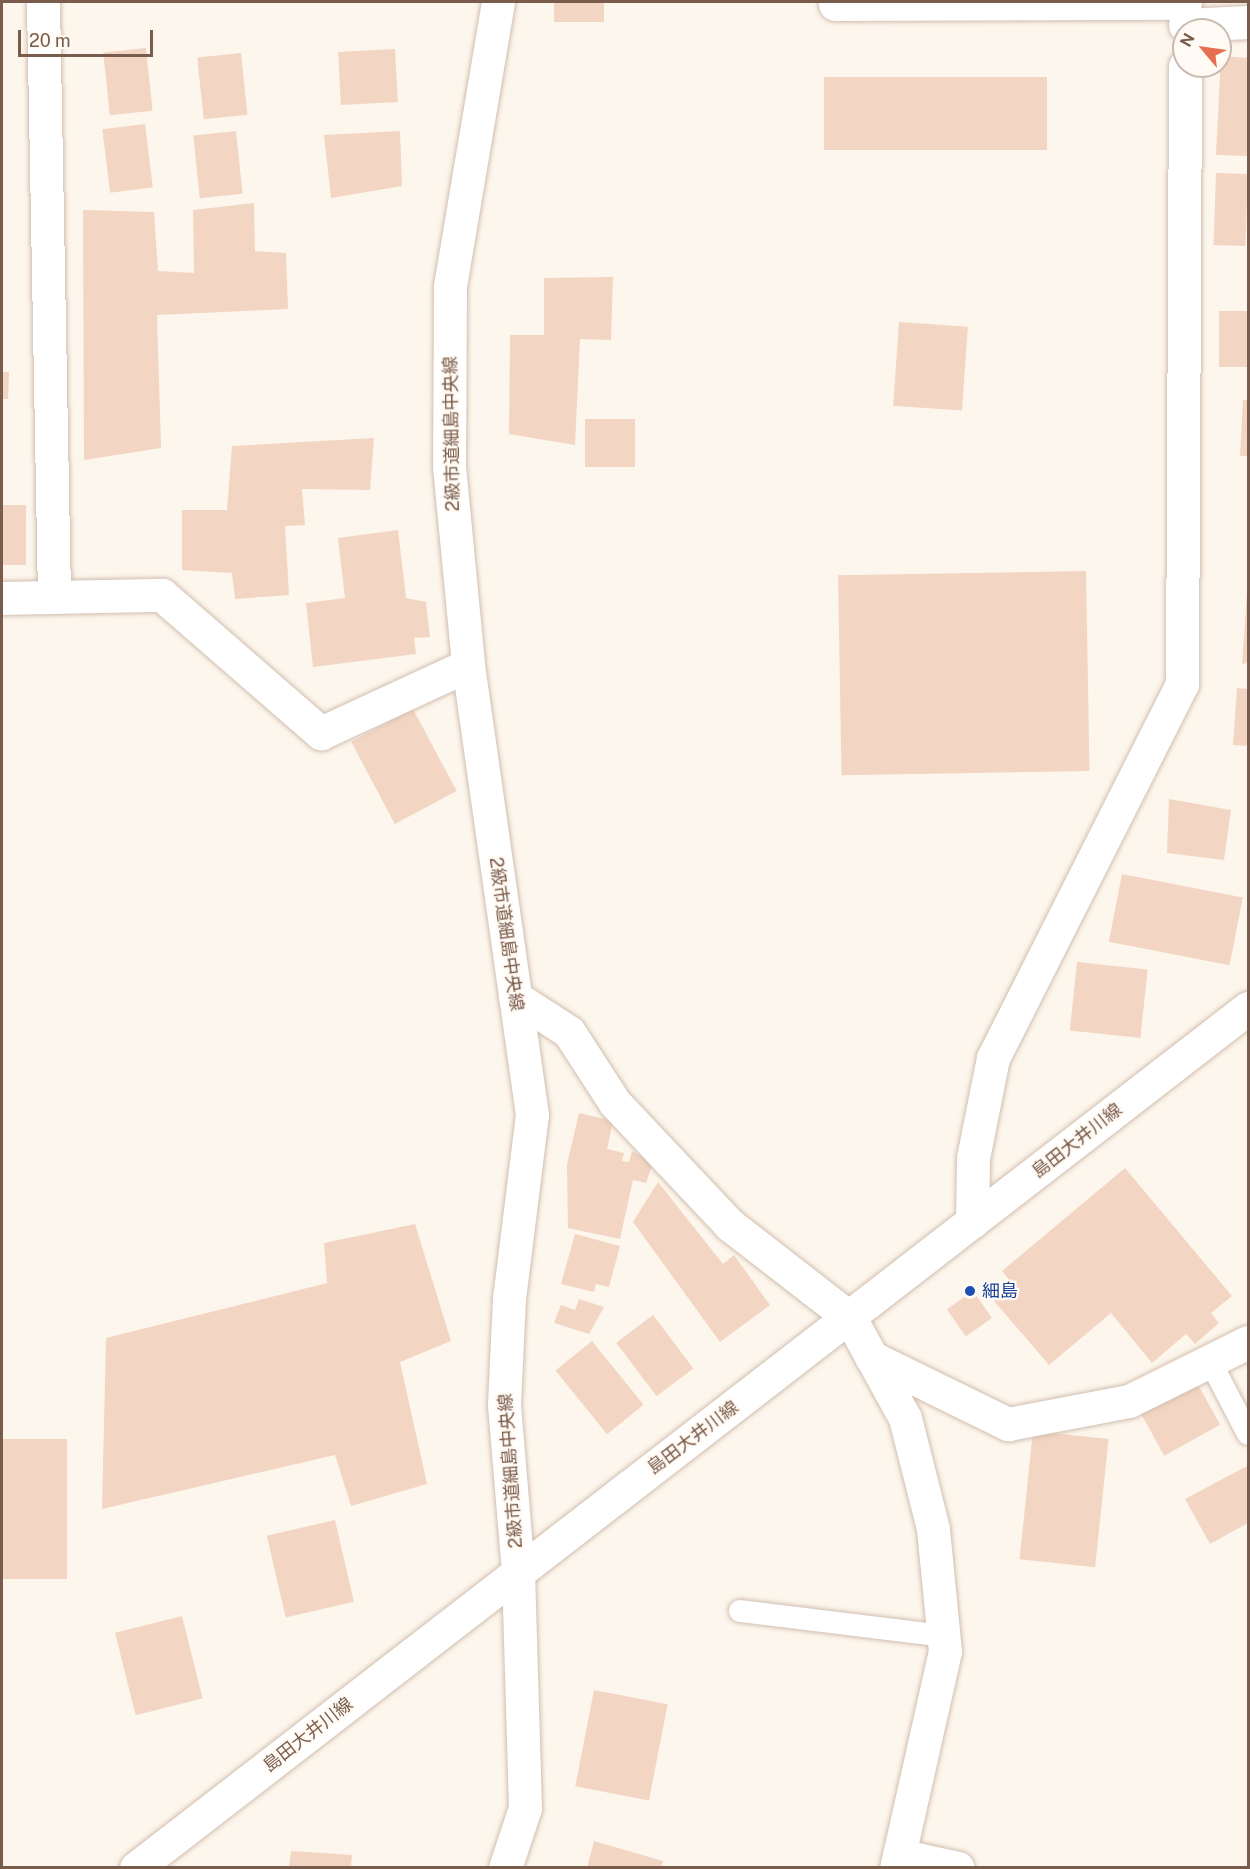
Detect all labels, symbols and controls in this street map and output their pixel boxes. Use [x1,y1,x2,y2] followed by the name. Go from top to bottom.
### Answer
[21,18,156,56] scale bar
[1172,18,1232,78] north arrow
[29,30,71,51] text: 20 m
[1176,30,1199,50] text: N
[440,356,464,512] street label: 2級市道細島中央線
[485,856,527,1012] street label: 2級市道細島中央線
[1028,1099,1126,1183] street label: 島田大井川線
[982,1280,1018,1302] place label: 細島
[963,1284,977,1298] marker: 細島
[495,1393,527,1549] street label: 2級市道細島中央線
[643,1397,743,1479] street label: 島田大井川線
[259,1693,357,1777] street label: 島田大井川線

